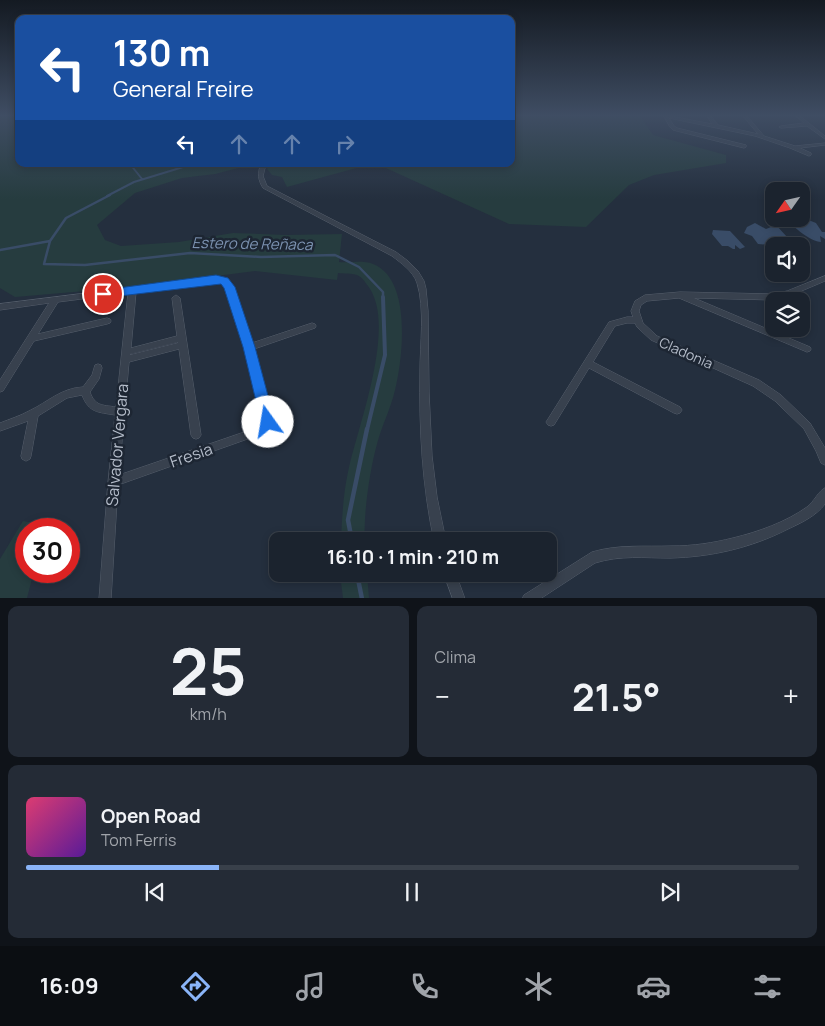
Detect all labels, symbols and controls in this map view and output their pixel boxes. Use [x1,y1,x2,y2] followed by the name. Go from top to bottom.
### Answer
[113,29,210,77] text: 130 m
[30,35,95,100] icon: left
[113,74,254,104] text: General Freire
[172,130,200,158] icon: left
[225,130,253,158] icon: ahead
[278,130,306,158] icon: ahead
[331,130,359,158] icon: right
[765,182,810,228] north arrow
[765,182,810,337] map controls
[191,232,313,255] water label: Estero de Reñaca
[765,237,810,282] button: sound
[82,273,124,315] pin
[89,280,117,308] icon: arrive
[765,292,810,337] button: layers
[656,332,716,373] street label: Cladonia
[101,383,133,507] street label: Salvador Vergara
[241,395,293,447] position arrow
[167,437,215,473] street label: Fresia
[15,518,80,583] speed limit sign: 30
[327,544,499,570] text: 16:10 · 1 min · 210 m
[170,626,247,715] text: 25
[435,646,476,668] text: Clima
[572,670,661,722] text: 21.5°
[435,677,450,715] text: −
[783,677,799,715] text: +
[190,703,227,725] text: km/h
[101,803,201,829] text: Open Road
[101,829,176,851] text: Tom Ferris
[141,878,169,906] icon: previous
[398,878,426,906] icon: pause
[656,878,684,906] icon: next
[178,969,213,1004] icon: directions
[293,969,328,1004] icon: music
[407,969,442,1004] icon: phone
[521,969,556,1004] icon: climate
[636,969,671,1004] icon: car
[750,969,785,1004] icon: filters
[40,971,99,1001] text: 16:09

